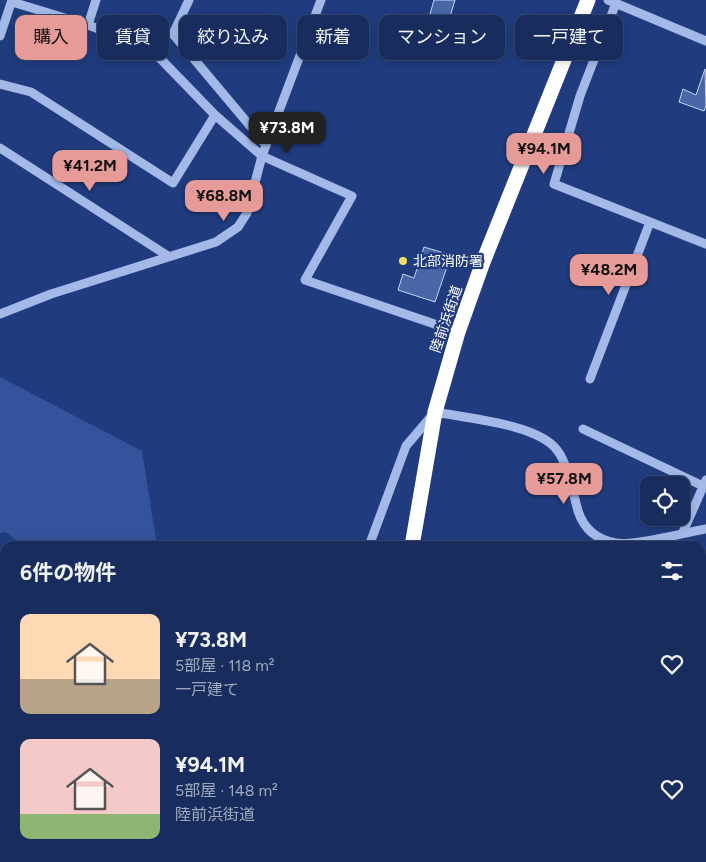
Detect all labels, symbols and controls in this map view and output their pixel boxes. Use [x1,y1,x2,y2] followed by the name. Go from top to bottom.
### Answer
[15,15,87,60] chip: 購入
[97,15,169,60] chip: 賃貸
[179,15,287,60] chip: 絞り込み
[297,15,369,60] chip: 新着
[379,15,505,60] chip: マンション
[515,15,623,60] chip: 一戸建て
[246,112,328,154] pin: ¥73.8M
[260,118,314,137] text: ¥73.8M
[503,132,585,175] pin: ¥94.1M
[517,139,571,158] text: ¥94.1M
[49,150,131,192] pin: ¥41.2M
[63,156,117,175] text: ¥41.2M
[183,180,265,222] pin: ¥68.8M
[196,186,252,205] text: ¥68.8M
[413,253,483,270] place label: 北部消防署
[568,254,650,296] pin: ¥48.2M
[397,255,409,267] marker: 北部消防署
[581,260,637,279] text: ¥48.2M
[427,283,466,355] street label: 陸前浜街道
[523,462,605,505] pin: ¥57.8M
[536,469,592,488] text: ¥57.8M
[640,476,690,526] map controls
[640,476,690,526] button: locate
[658,557,686,585] icon: filters
[20,560,116,585] text: 6件の物件
[175,627,247,652] text: ¥73.8M
[60,634,120,694] icon: home
[658,650,686,678] icon: heart
[175,656,275,675] text: 5部屋 · 118 m²
[175,680,239,699] text: 一戸建て
[175,752,245,777] text: ¥94.1M
[60,759,120,819] icon: home
[658,775,686,803] icon: heart
[175,781,278,800] text: 5部屋 · 148 m²
[175,805,255,824] text: 陸前浜街道

